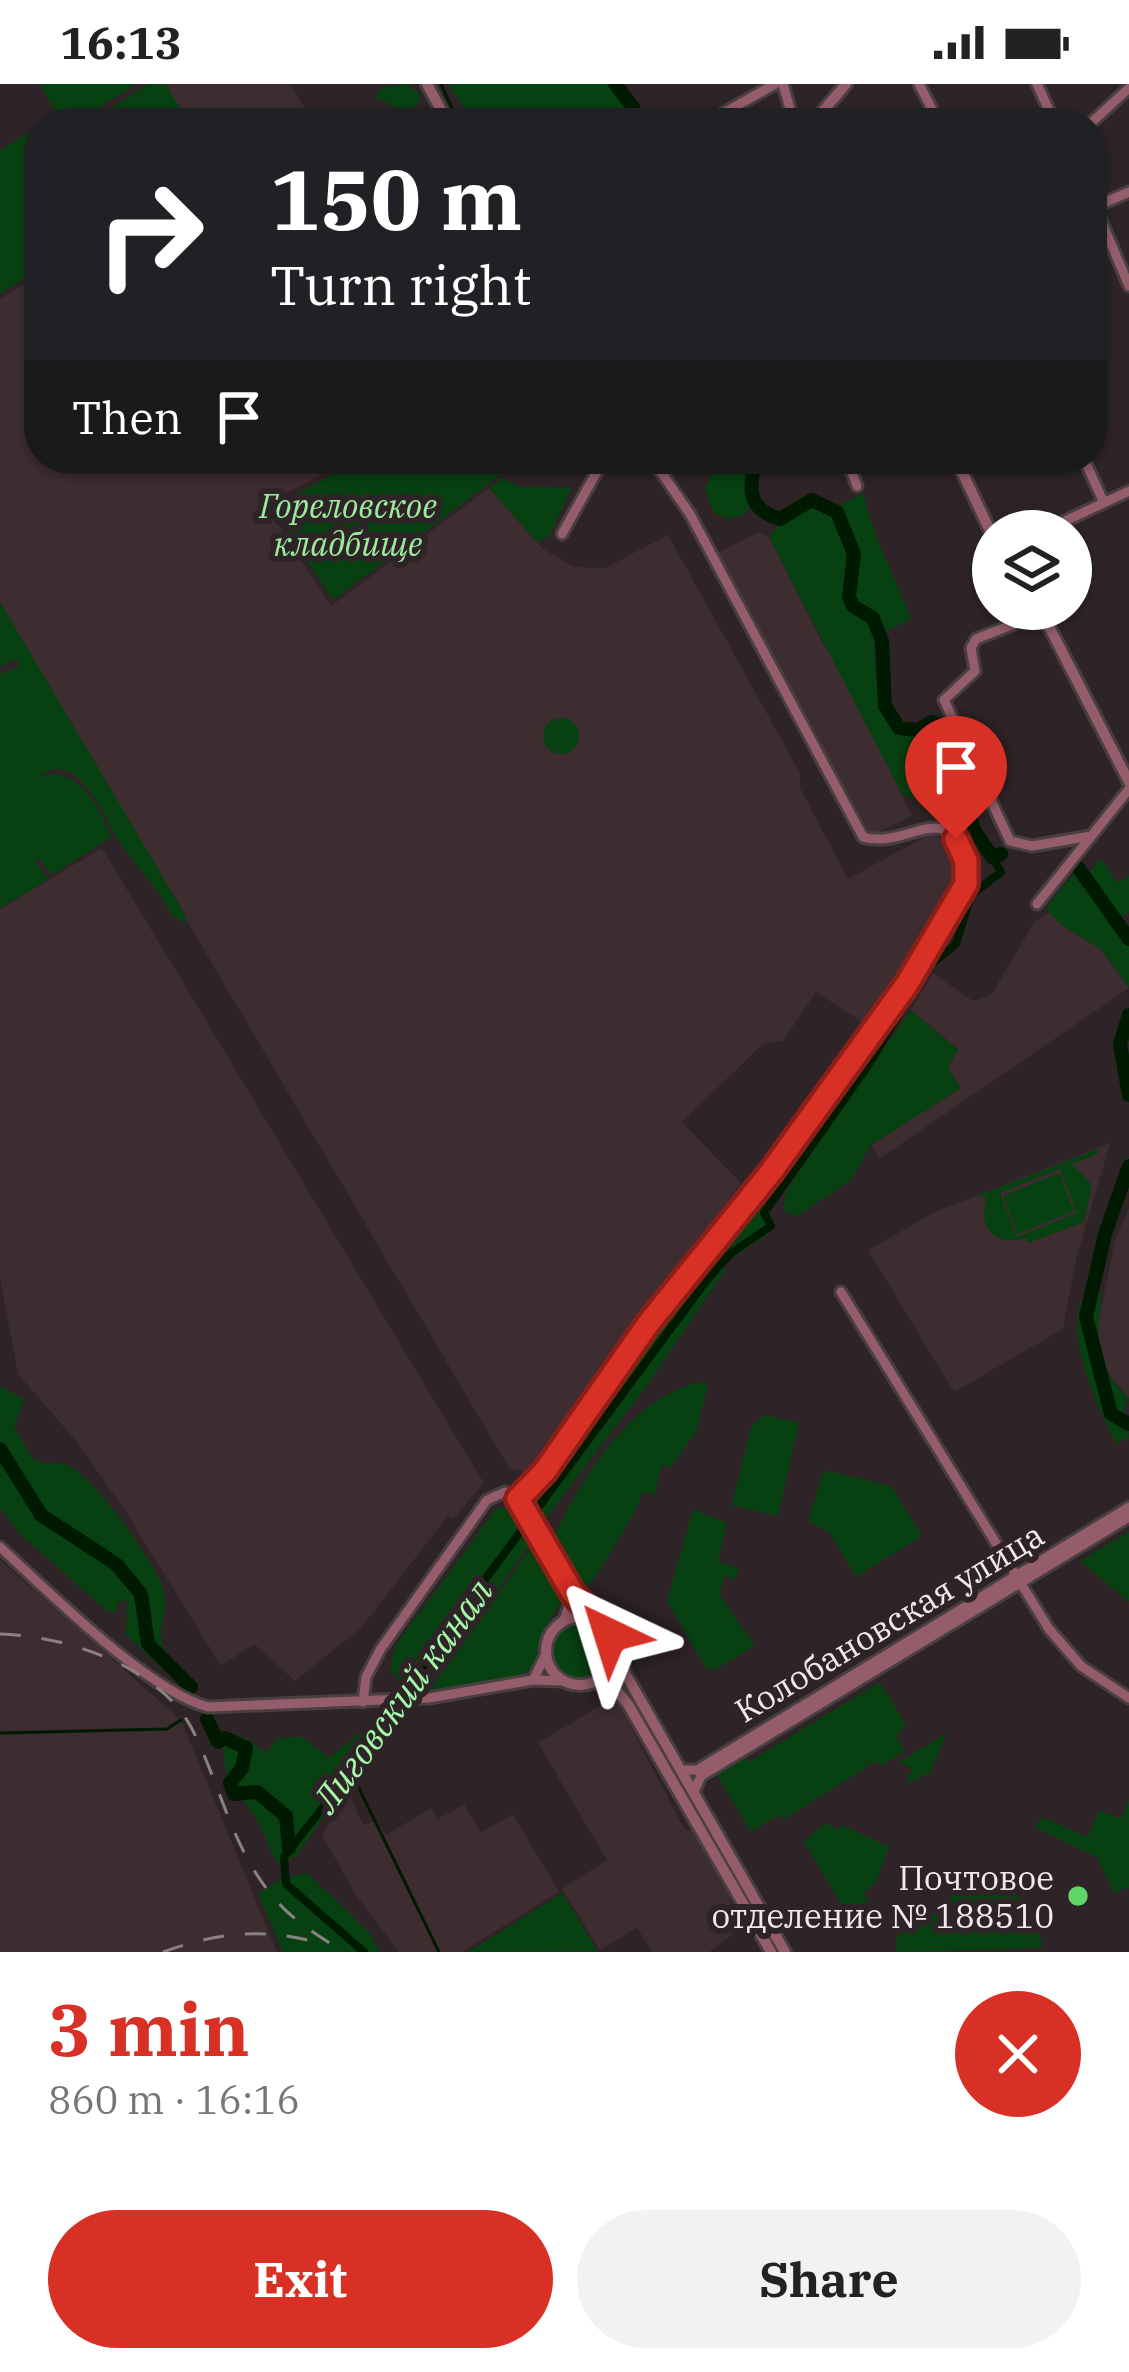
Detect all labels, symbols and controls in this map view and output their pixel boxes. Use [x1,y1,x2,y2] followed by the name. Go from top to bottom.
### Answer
[60,13,182,71] text: 16:13
[270,144,522,253] text: 150 m
[72,156,228,312] icon: right
[270,250,532,320] text: Turn right
[206,384,272,450] icon: arrive
[72,388,182,446] text: Then
[258,484,437,565] park label: Гореловское кладбище
[972,510,1092,630] map controls
[972,510,1092,630] button: layers
[905,716,1007,839] pin
[923,734,989,800] icon: arrive
[727,1513,1051,1731] street label: Колобановская улица
[300,1568,503,1823] water label: Лиговский канал
[547,1572,673,1698] position arrow
[711,1856,1054,1937] place label: Почтовое отделение № 188510
[1065,1883,1091,1909] marker: Почтовое отделение № 188510
[48,1982,250,2076] text: 3 min
[955,1991,1081,2117] button: close
[48,2074,300,2125] text: 860 m · 16:16
[48,2210,553,2348] button: Exit
[577,2210,1081,2348] button: Share

